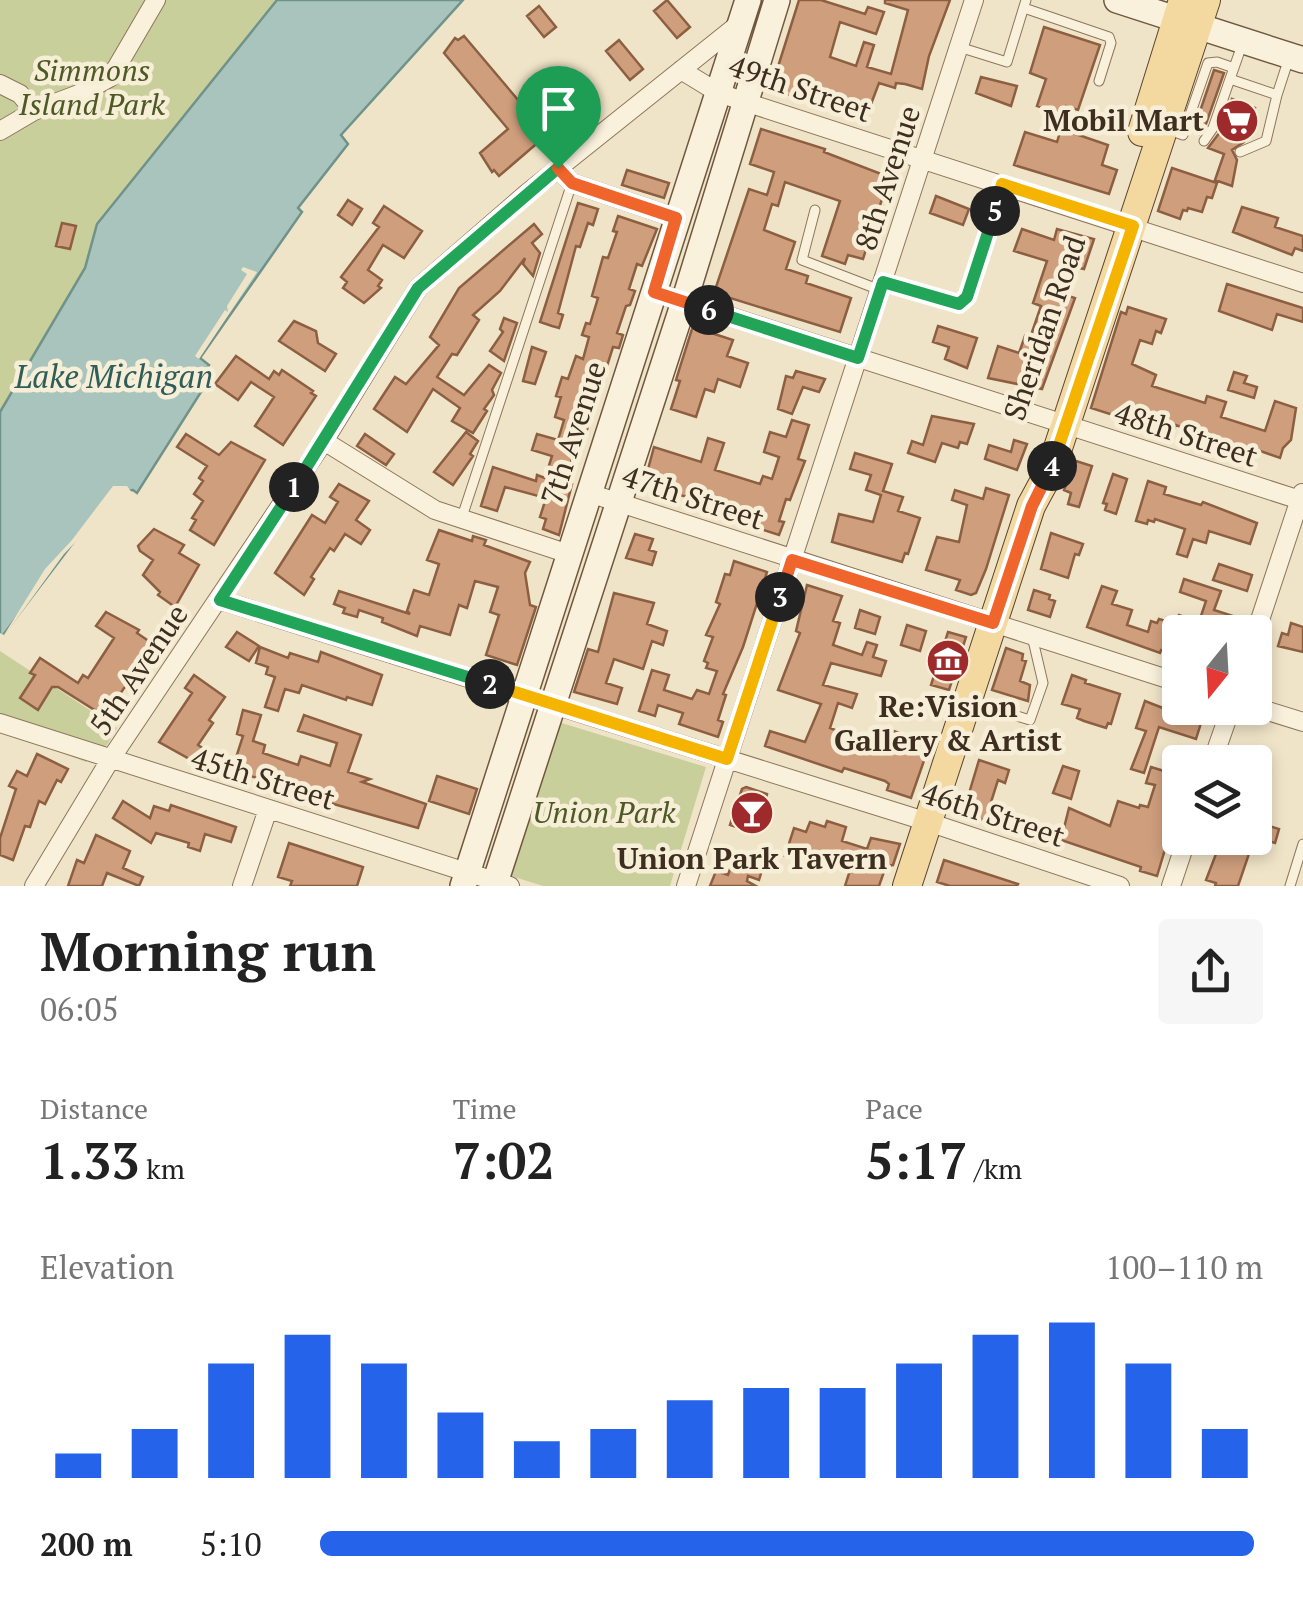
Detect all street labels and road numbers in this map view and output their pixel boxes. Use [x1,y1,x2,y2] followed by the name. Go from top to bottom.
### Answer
[724,45,877,131] street label: 49th Street
[845,100,929,255] street label: 8th Avenue
[994,230,1094,426] street label: Sheridan Road
[531,356,615,509] street label: 7th Avenue
[1110,392,1263,476] street label: 48th Street
[617,455,769,539] street label: 47th Street
[80,596,197,743] street label: 5th Avenue
[187,737,340,819] street label: 45th Street
[917,772,1070,856] street label: 46th Street

